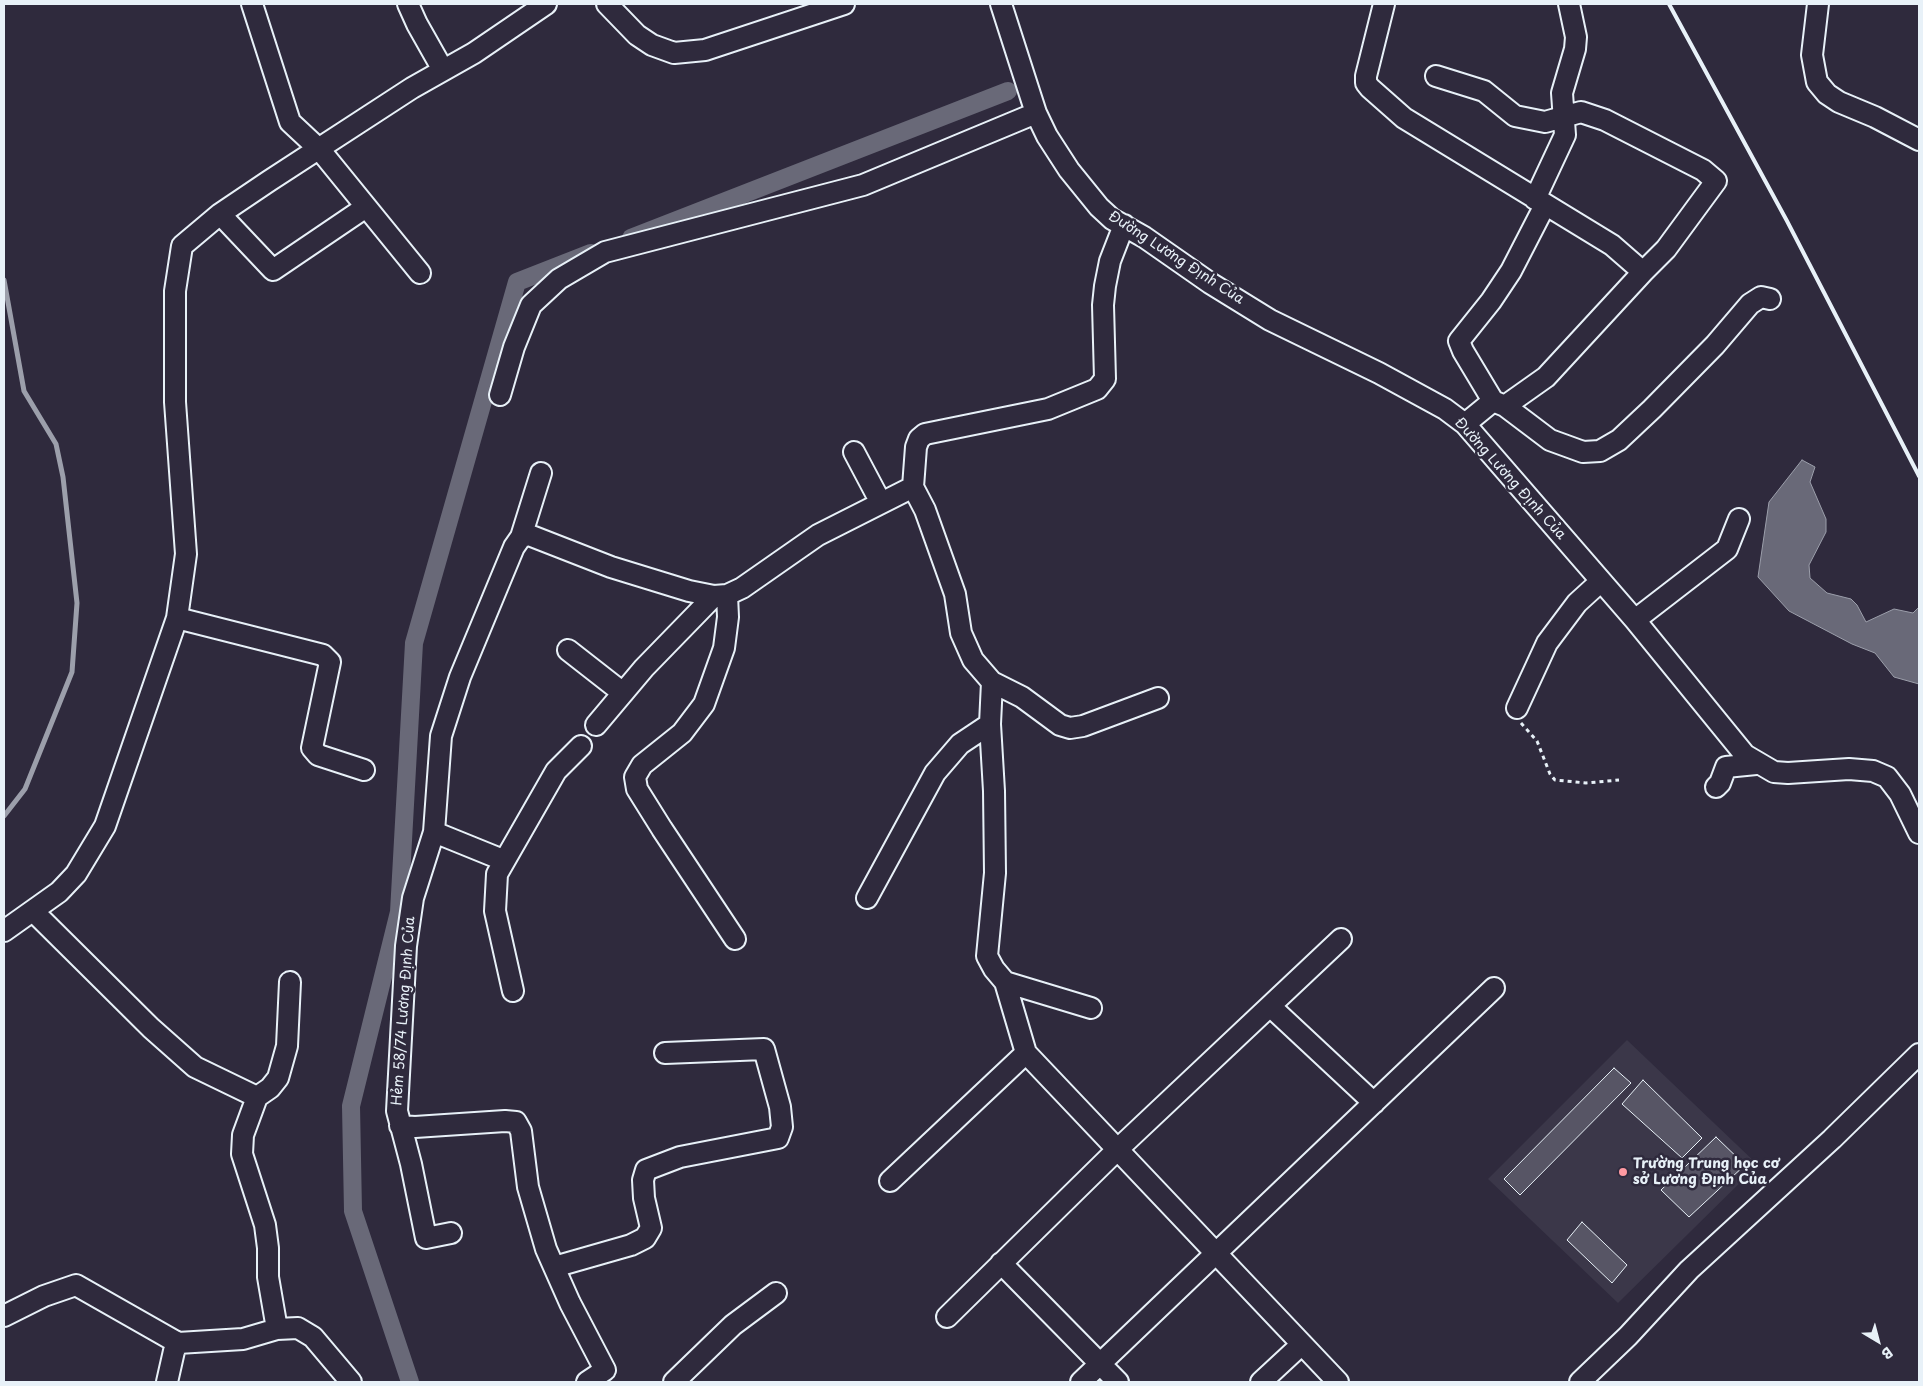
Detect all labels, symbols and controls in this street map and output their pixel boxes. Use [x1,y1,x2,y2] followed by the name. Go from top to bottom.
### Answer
[1105,208,1247,308] street label: Đường Lương Định Của
[1451,415,1569,543] street label: Đường Lương Định Của
[389,916,419,1106] street label: Hẻm 58/74 Lương Định Của
[1633,1156,1780,1188] place label: Trường Trung học cơ sở Lương Định Của
[1617,1166,1629,1178] marker: Trường Trung học cơ sở Lương Định Của
[1853,1316,1903,1366] north arrow
[1877,1342,1897,1365] text: B

